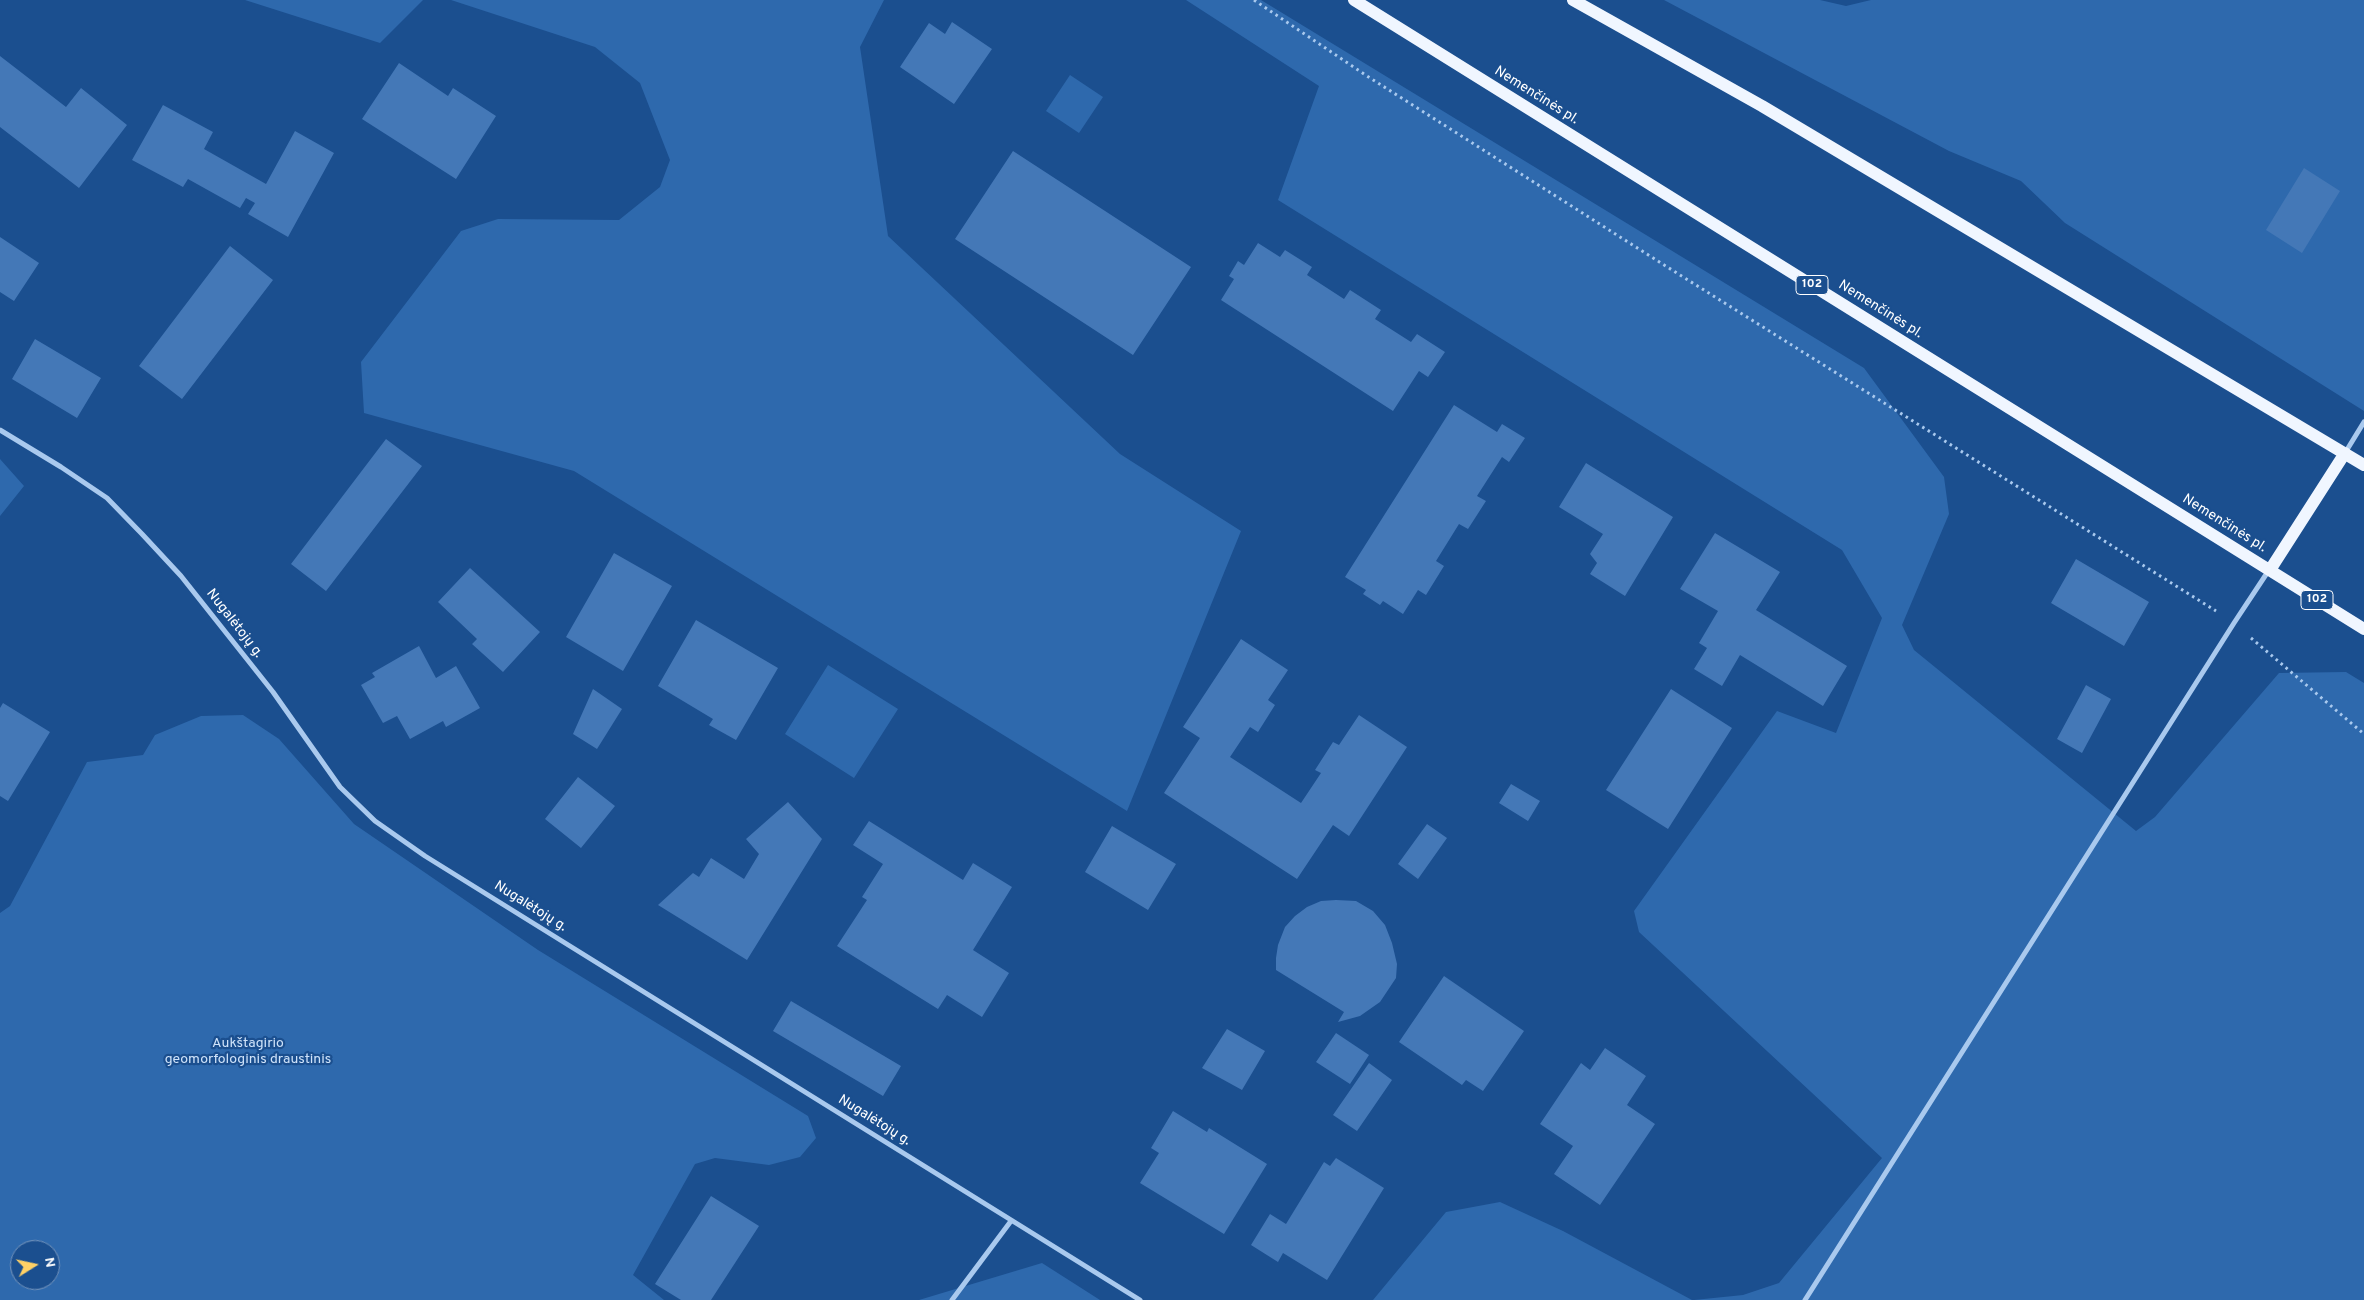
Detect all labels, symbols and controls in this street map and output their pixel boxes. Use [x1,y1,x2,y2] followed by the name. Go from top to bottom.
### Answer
[1491,63,1581,129] street label: Nemenčinės pl.
[1796,276,1828,294] road number: 102
[1835,277,1925,343] street label: Nemenčinės pl.
[2179,491,2269,557] street label: Nemenčinės pl.
[202,586,266,662] street label: Nugalėtojų g.
[2301,590,2333,610] road number: 102
[490,878,570,936] street label: Nugalėtojų g.
[165,1036,331,1068] park label: Aukštagirio geomorfologinis draustinis
[834,1092,914,1150] street label: Nugalėtojų g.
[10,1240,60,1290] north arrow
[40,1256,59,1269] text: N

